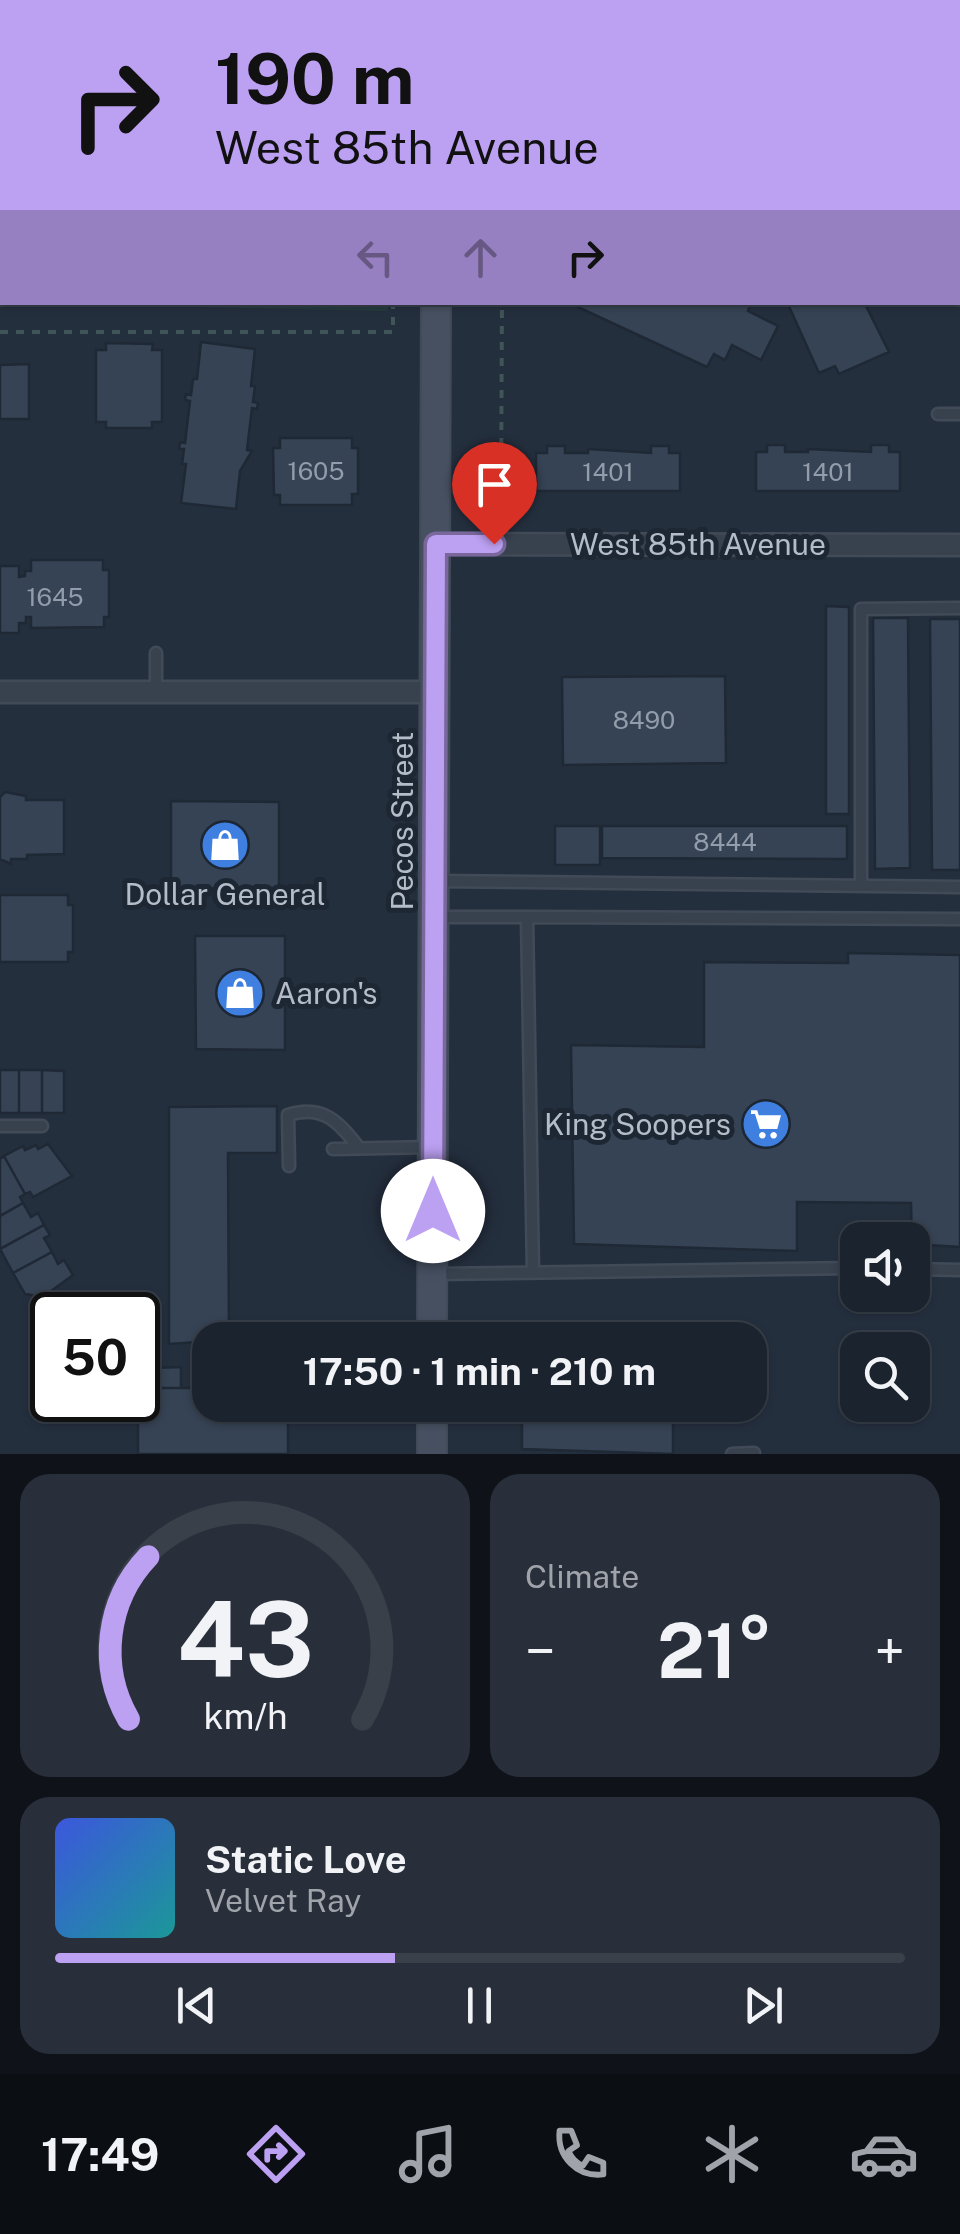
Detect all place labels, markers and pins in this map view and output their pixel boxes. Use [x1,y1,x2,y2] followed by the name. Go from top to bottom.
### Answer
[452,442,537,545] pin
[199,819,251,871] shop icon: Dollar General
[124,876,326,912] place label: Dollar General
[214,967,266,1019] shop icon: Aaron's
[275,975,377,1011] place label: Aaron's
[740,1098,792,1150] supermarket icon: King Soopers
[544,1106,731,1142] place label: King Soopers

